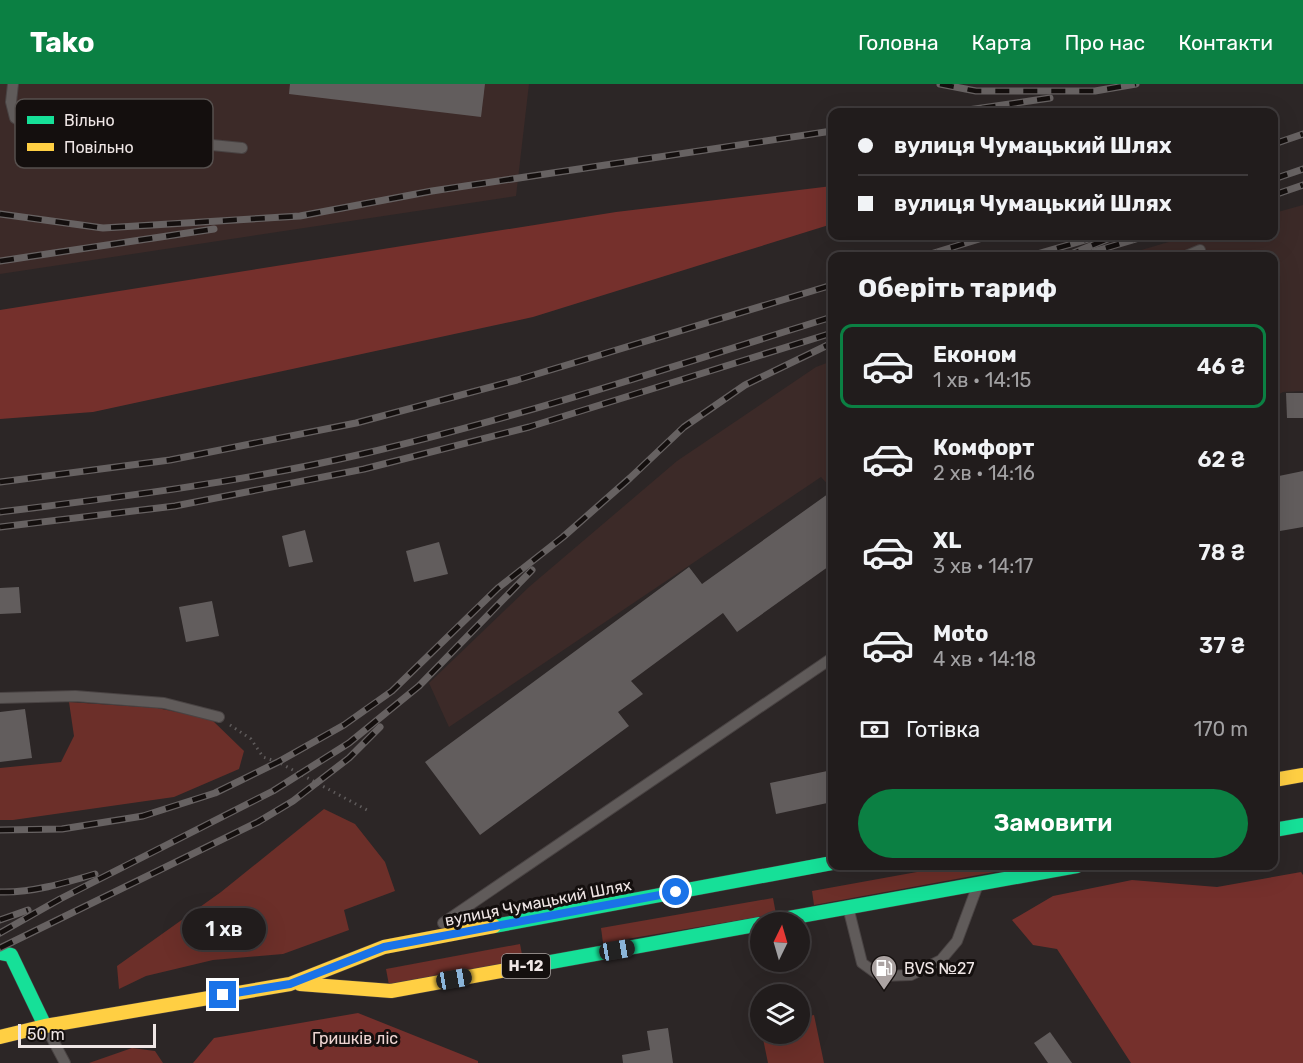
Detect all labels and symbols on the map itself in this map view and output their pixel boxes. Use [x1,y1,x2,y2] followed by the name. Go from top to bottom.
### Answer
[15,99,213,168] legend
[64,111,115,130] text: Вільно
[64,138,134,157] text: Повільно
[443,875,633,930] street label: вулиця Чумацький Шлях
[662,878,689,905] route start
[181,908,265,950] callout: 1 хв
[750,912,810,972] north arrow
[598,938,636,962] car
[869,953,899,991] fuel station icon: BVS №27
[502,954,550,978] road number: Н-12
[904,959,975,978] place label: BVS №27
[435,967,473,991] car
[209,981,236,1008] route end
[18,1021,156,1048] scale bar
[312,1029,398,1048] park label: Гришків ліс

